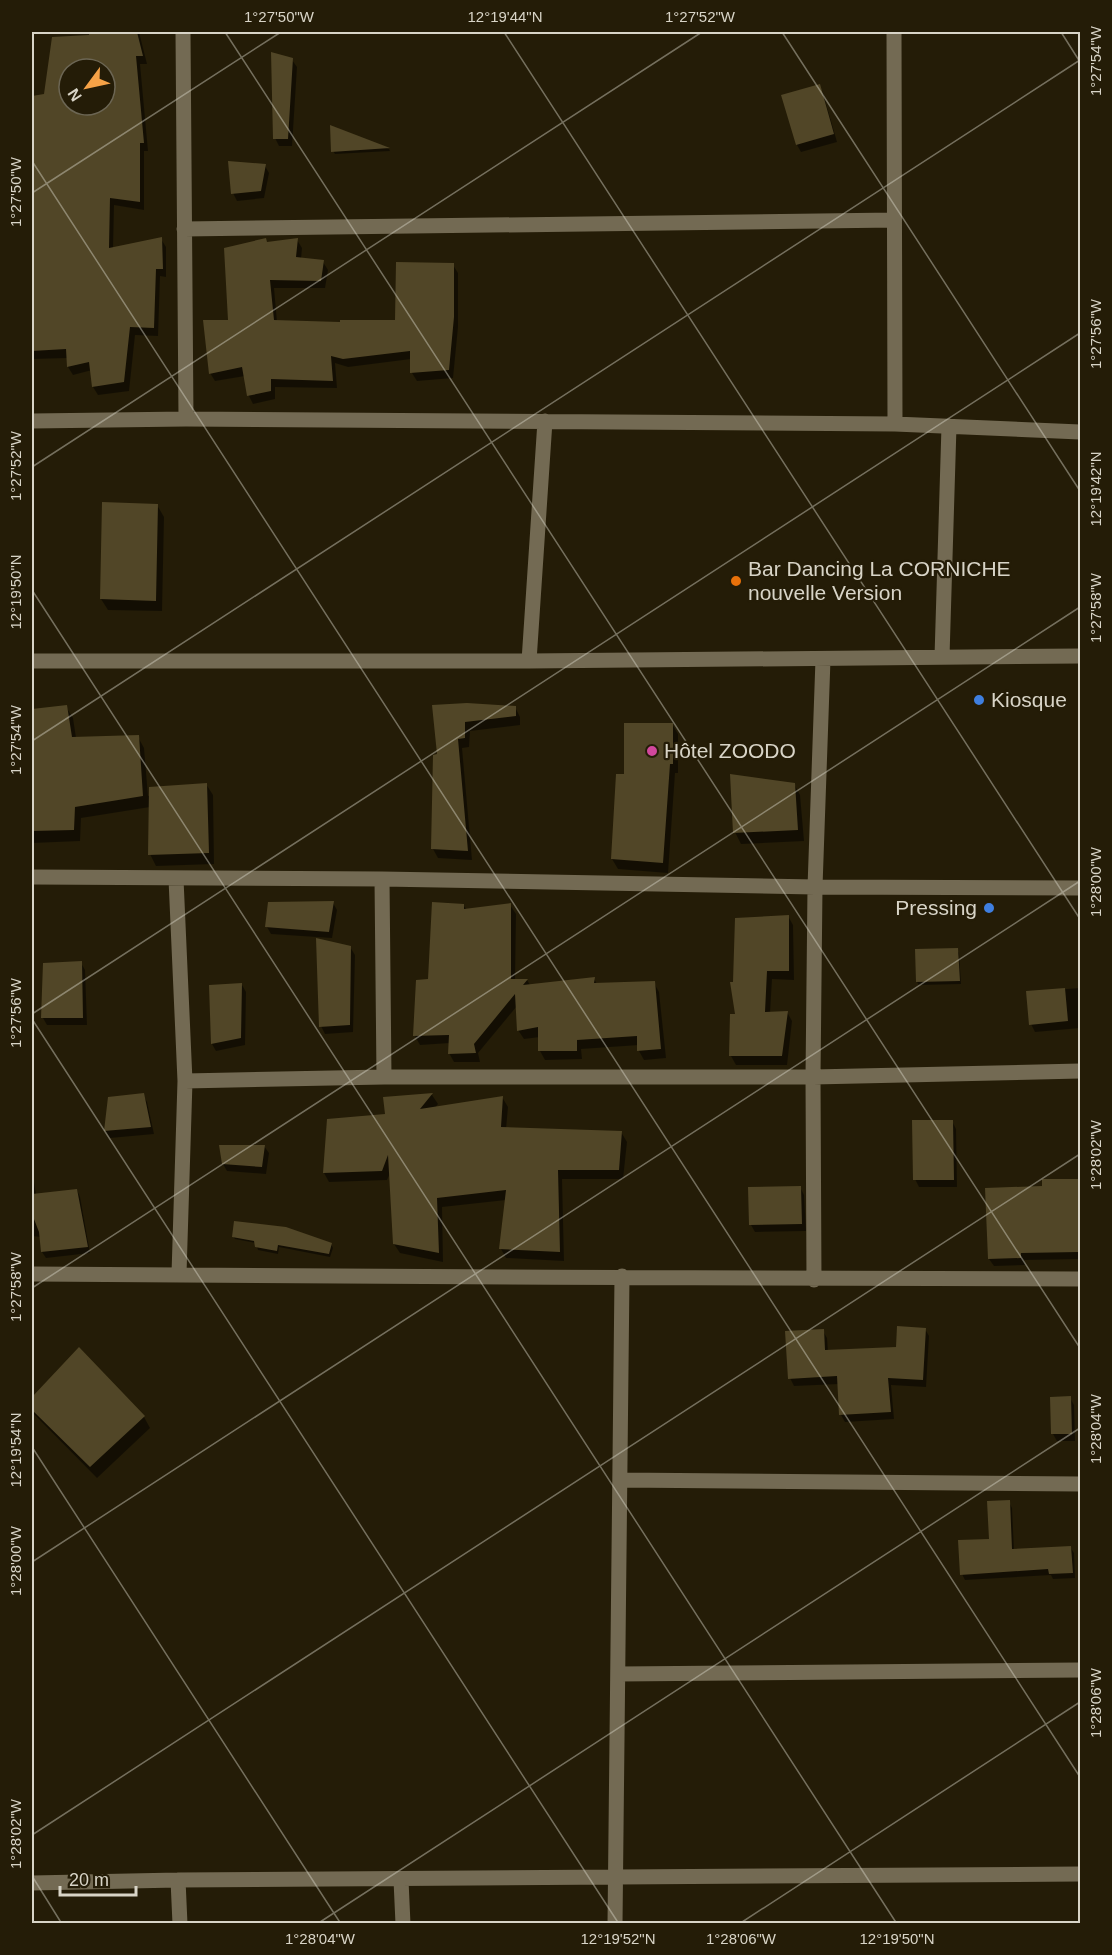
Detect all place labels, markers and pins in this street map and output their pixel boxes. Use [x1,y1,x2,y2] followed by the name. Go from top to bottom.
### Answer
[748,557,1011,604] place label: Bar Dancing La CORNICHE nouvelle Version
[729,574,743,588] marker: Bar Dancing La CORNICHE nouvelle Version
[991,688,1067,711] place label: Kiosque
[972,693,986,707] marker: Kiosque
[664,739,796,762] place label: Hôtel ZOODO
[645,744,659,758] marker: Hôtel ZOODO
[895,896,977,919] place label: Pressing
[982,901,996,915] marker: Pressing

